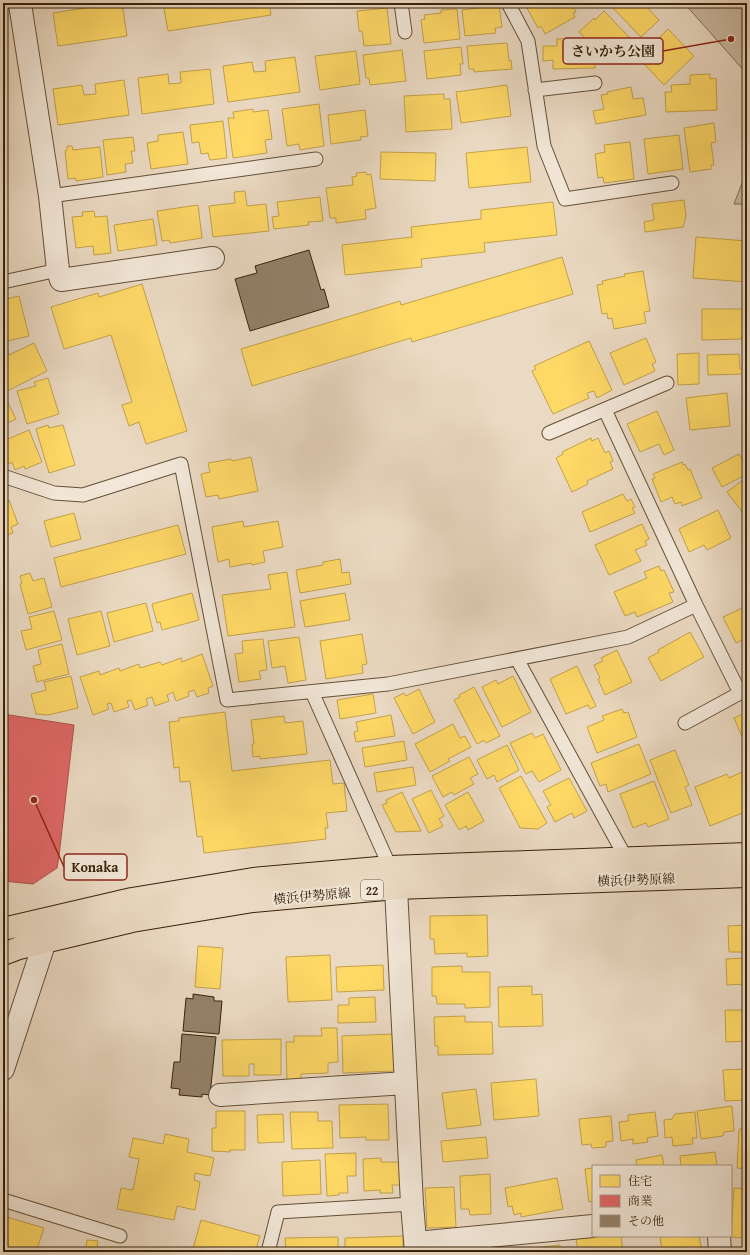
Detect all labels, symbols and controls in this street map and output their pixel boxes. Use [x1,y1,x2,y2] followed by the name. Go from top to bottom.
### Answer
[563,38,663,64] callout: さいかち公園
[571,41,655,61] text: さいかち公園
[64,854,127,880] callout: Konaka
[72,857,119,877] text: Konaka
[597,869,675,891] street label: 横浜伊勢原線
[361,880,383,900] road number: 22
[272,883,352,909] street label: 横浜伊勢原線
[592,1165,732,1237] legend
[628,1172,652,1189] text: 住宅
[628,1192,652,1209] text: 商業
[628,1212,664,1229] text: その他

